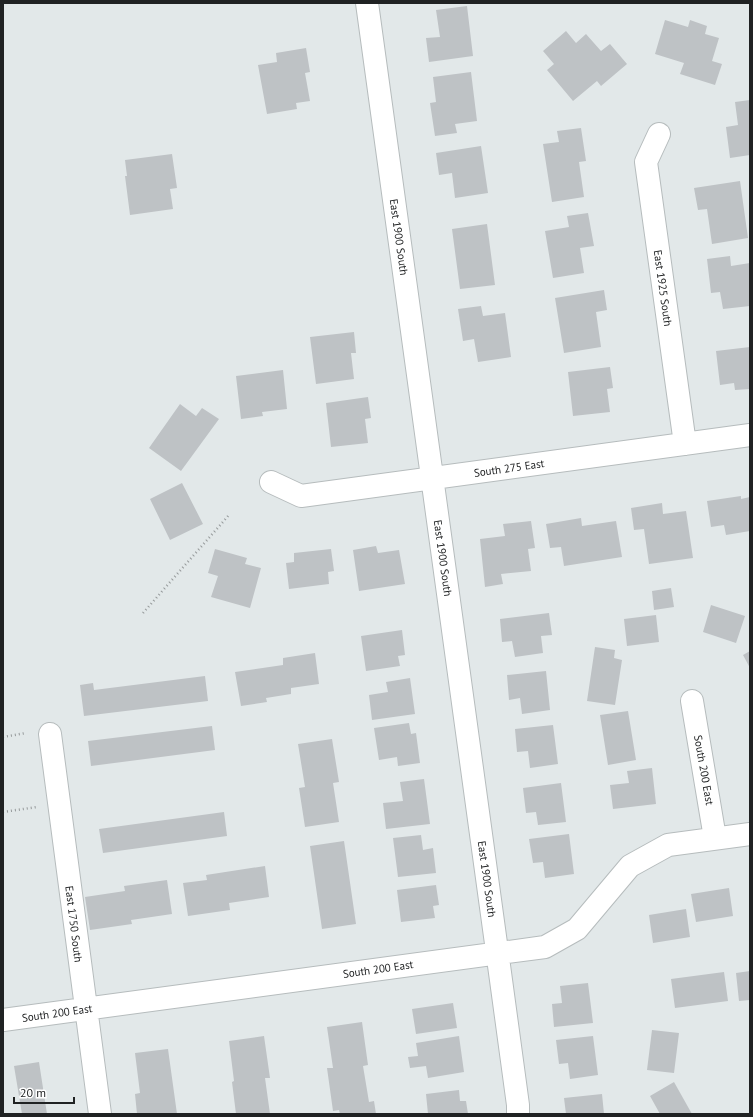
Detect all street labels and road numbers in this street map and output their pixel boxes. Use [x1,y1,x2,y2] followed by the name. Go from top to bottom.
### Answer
[387,198,411,276] street label: East 1900 South
[651,249,675,327] street label: East 1925 South
[473,456,545,480] street label: South 275 East
[431,519,455,597] street label: East 1900 South
[691,734,717,806] street label: South 200 East
[475,840,499,918] street label: East 1900 South
[62,885,86,963] street label: East 1750 South
[342,957,414,981] street label: South 200 East
[21,1001,93,1025] street label: South 200 East

